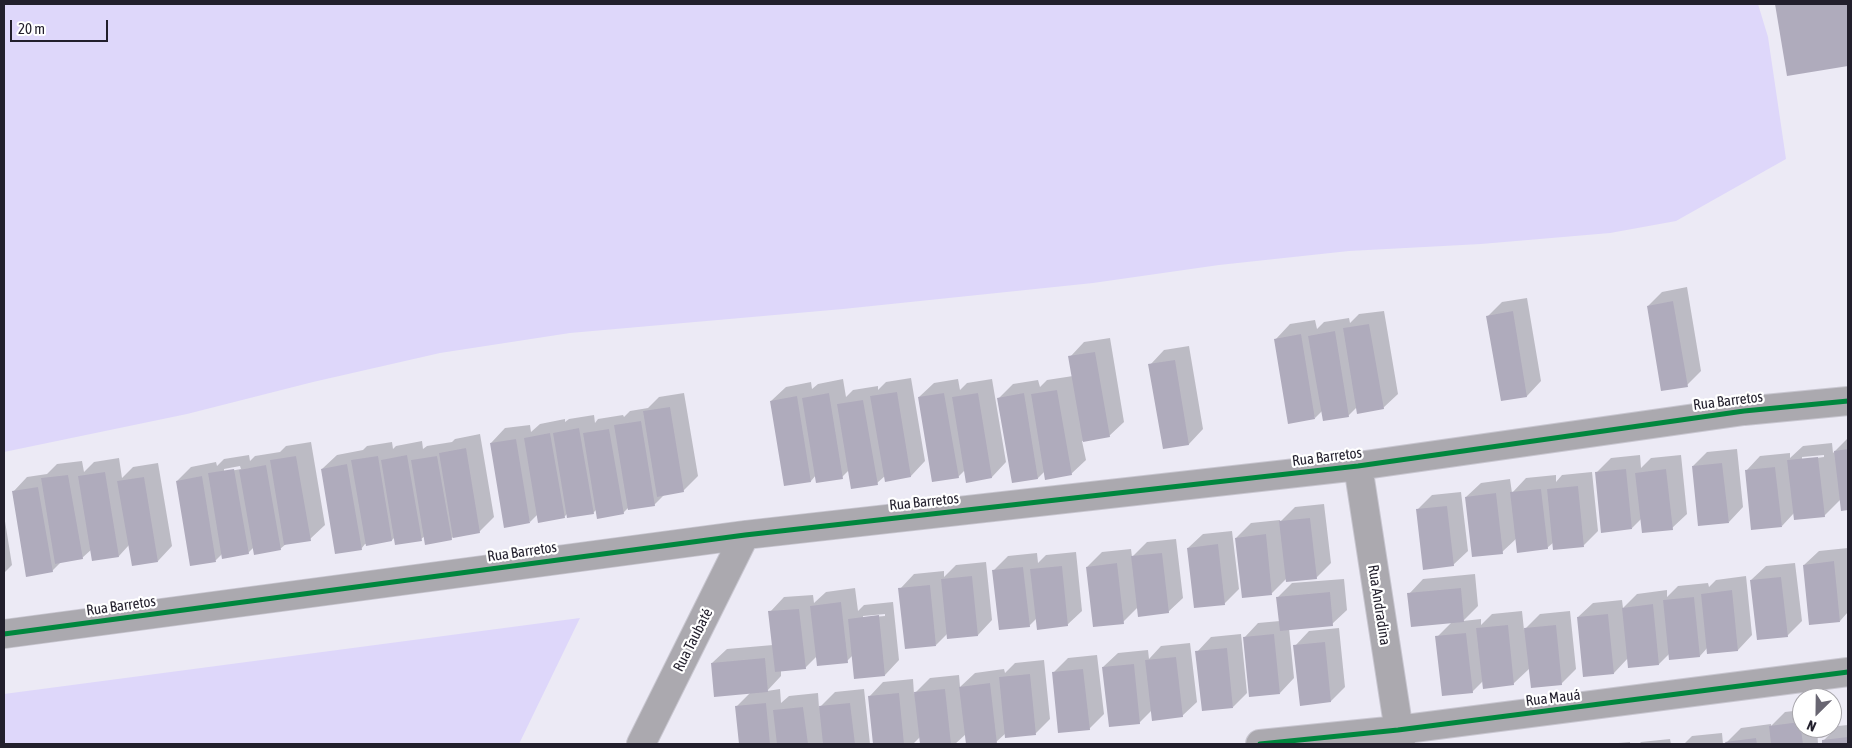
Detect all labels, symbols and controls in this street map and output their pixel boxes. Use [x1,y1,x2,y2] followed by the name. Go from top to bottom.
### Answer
[12,10,110,42] scale bar
[18,20,45,37] text: 20 m
[1692,388,1764,414] street label: Rua Barretos
[1291,444,1363,470] street label: Rua Barretos
[888,489,960,515] street label: Rua Barretos
[486,538,558,566] street label: Rua Barretos
[1364,563,1394,647] street label: Rua Andradina
[85,592,157,620] street label: Rua Barretos
[669,605,717,675] street label: Rua Taubaté
[1525,686,1581,710] street label: Rua Mauá
[1792,688,1842,738] north arrow
[1805,717,1818,735] text: N

